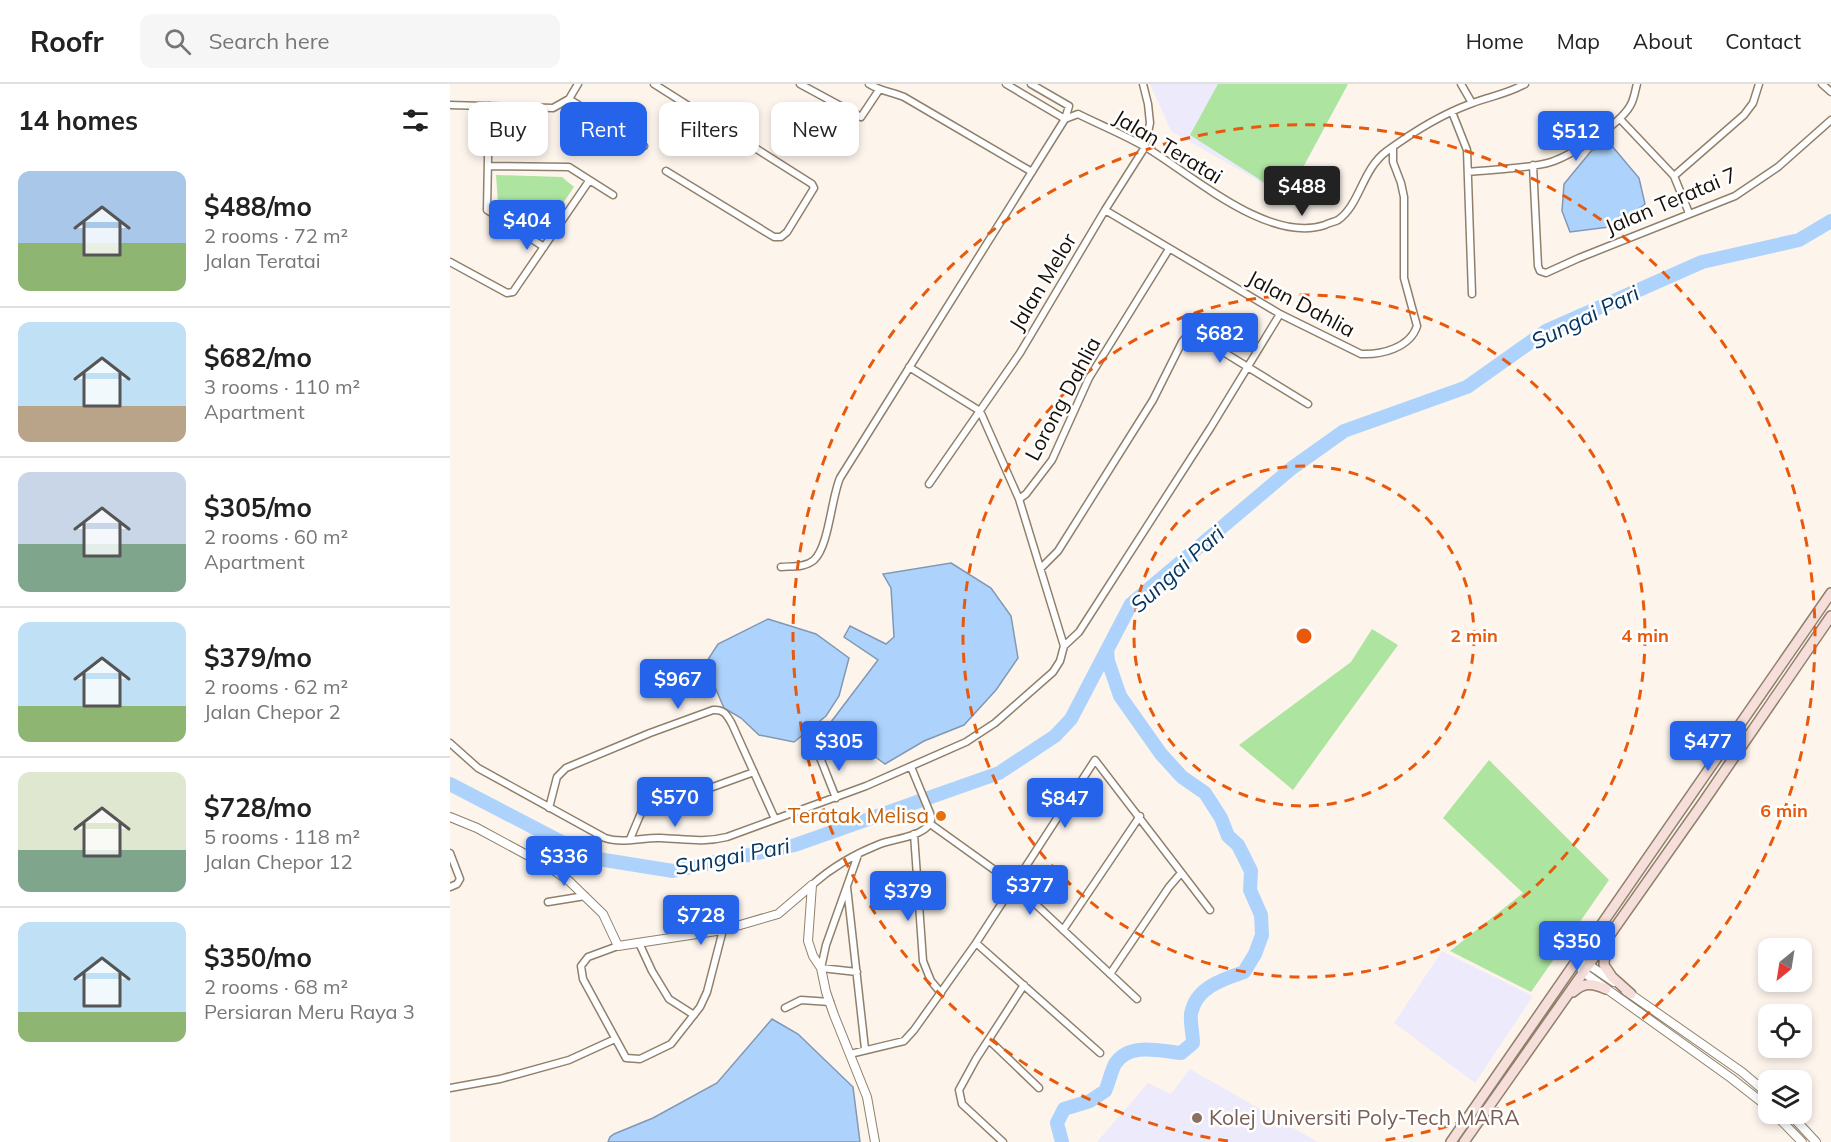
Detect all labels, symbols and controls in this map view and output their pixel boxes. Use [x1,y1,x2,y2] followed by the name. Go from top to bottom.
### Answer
[140,14,560,68] search box
[30,24,104,59] text: Roofr
[161,25,194,58] icon: search
[209,27,330,55] text: Search here
[1466,28,1524,54] text: Home
[1557,28,1600,54] text: Map
[1633,28,1692,54] text: About
[1725,28,1801,54] text: Contact
[468,102,548,156] chip: Buy
[560,102,647,156] chip: Rent
[659,102,759,156] chip: Filters
[771,102,859,156] chip: New
[1109,103,1228,189] street label: Jalan Teratai
[18,104,138,137] text: 14 homes
[399,104,432,137] icon: filters
[1540,111,1612,162] pin: $512
[1552,118,1600,143] text: $512
[1601,161,1740,240] street label: Jalan Teratai 7
[1266,166,1338,217] pin: $488
[1278,173,1326,198] text: $488
[204,190,312,223] text: $488/mo
[66,195,138,267] icon: home
[491,200,563,251] pin: $404
[503,207,551,232] text: $404
[204,223,348,248] text: 2 rooms · 72 m²
[1003,228,1082,335] street label: Jalan Melor
[204,248,321,273] text: Jalan Teratai
[1243,264,1360,342] street label: Jalan Dahlia
[1526,278,1644,355] water label: Sungai Pari
[1184,313,1256,364] pin: $682
[1196,320,1244,345] text: $682
[1019,332,1106,465] street label: Lorong Dahlia
[204,341,312,374] text: $682/mo
[66,346,138,418] icon: home
[204,374,360,399] text: 3 rooms · 110 m²
[204,399,305,424] text: Apartment
[204,491,312,524] text: $305/mo
[66,496,138,568] icon: home
[1124,519,1230,619] water label: Sungai Pari
[204,524,348,549] text: 2 rooms · 60 m²
[204,549,305,574] text: Apartment
[1450,624,1498,647] text: 2 min
[1621,624,1669,647] text: 4 min
[1294,626,1314,646] centre of rings
[204,641,312,674] text: $379/mo
[66,646,138,718] icon: home
[642,659,714,710] pin: $967
[654,666,702,691] text: $967
[204,674,348,699] text: 2 rooms · 62 m²
[204,699,340,724] text: Jalan Chepor 2
[803,721,875,772] pin: $305
[1672,721,1744,772] pin: $477
[815,728,863,753] text: $305
[1684,728,1732,753] text: $477
[639,777,711,828] pin: $570
[1029,778,1101,829] pin: $847
[651,784,699,809] text: $570
[1041,785,1089,810] text: $847
[204,791,312,824] text: $728/mo
[66,796,138,868] icon: home
[1760,799,1808,822] text: 6 min
[788,802,929,828] place label: Teratak Melisa
[934,809,948,823] marker: Teratak Melisa
[204,824,360,849] text: 5 rooms · 118 m²
[672,831,793,881] water label: Sungai Pari
[528,836,600,887] pin: $336
[540,843,588,868] text: $336
[204,849,352,874] text: Jalan Chepor 12
[994,865,1066,916] pin: $377
[872,871,944,922] pin: $379
[1006,872,1054,897] text: $377
[884,878,932,903] text: $379
[665,895,737,946] pin: $728
[677,902,725,927] text: $728
[1541,921,1613,972] pin: $350
[1553,928,1601,953] text: $350
[1758,938,1812,992] north arrow
[1758,938,1812,1124] map controls
[204,941,312,974] text: $350/mo
[66,946,138,1018] icon: home
[204,974,348,999] text: 2 rooms · 68 m²
[204,999,415,1024] text: Persiaran Meru Raya 3
[1758,1004,1812,1058] button: locate
[1758,1070,1812,1124] button: layers
[1209,1104,1520,1130] place label: Kolej Universiti Poly-Tech MARA
[1190,1111,1204,1125] marker: Kolej Universiti Poly-Tech MARA

